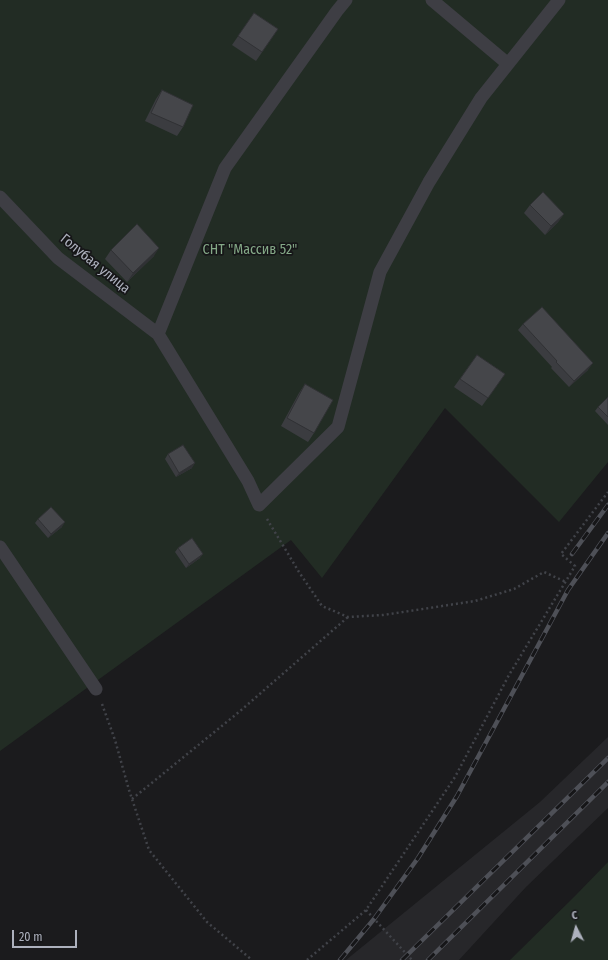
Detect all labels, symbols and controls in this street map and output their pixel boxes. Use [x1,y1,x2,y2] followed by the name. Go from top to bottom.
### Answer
[57,231,133,297] street label: Голубая улица
[203,242,297,258] park label: СНТ "Массив 52"
[556,908,596,948] north arrow
[571,909,578,922] text: С
[14,922,79,948] scale bar
[19,930,43,944] text: 20 m

